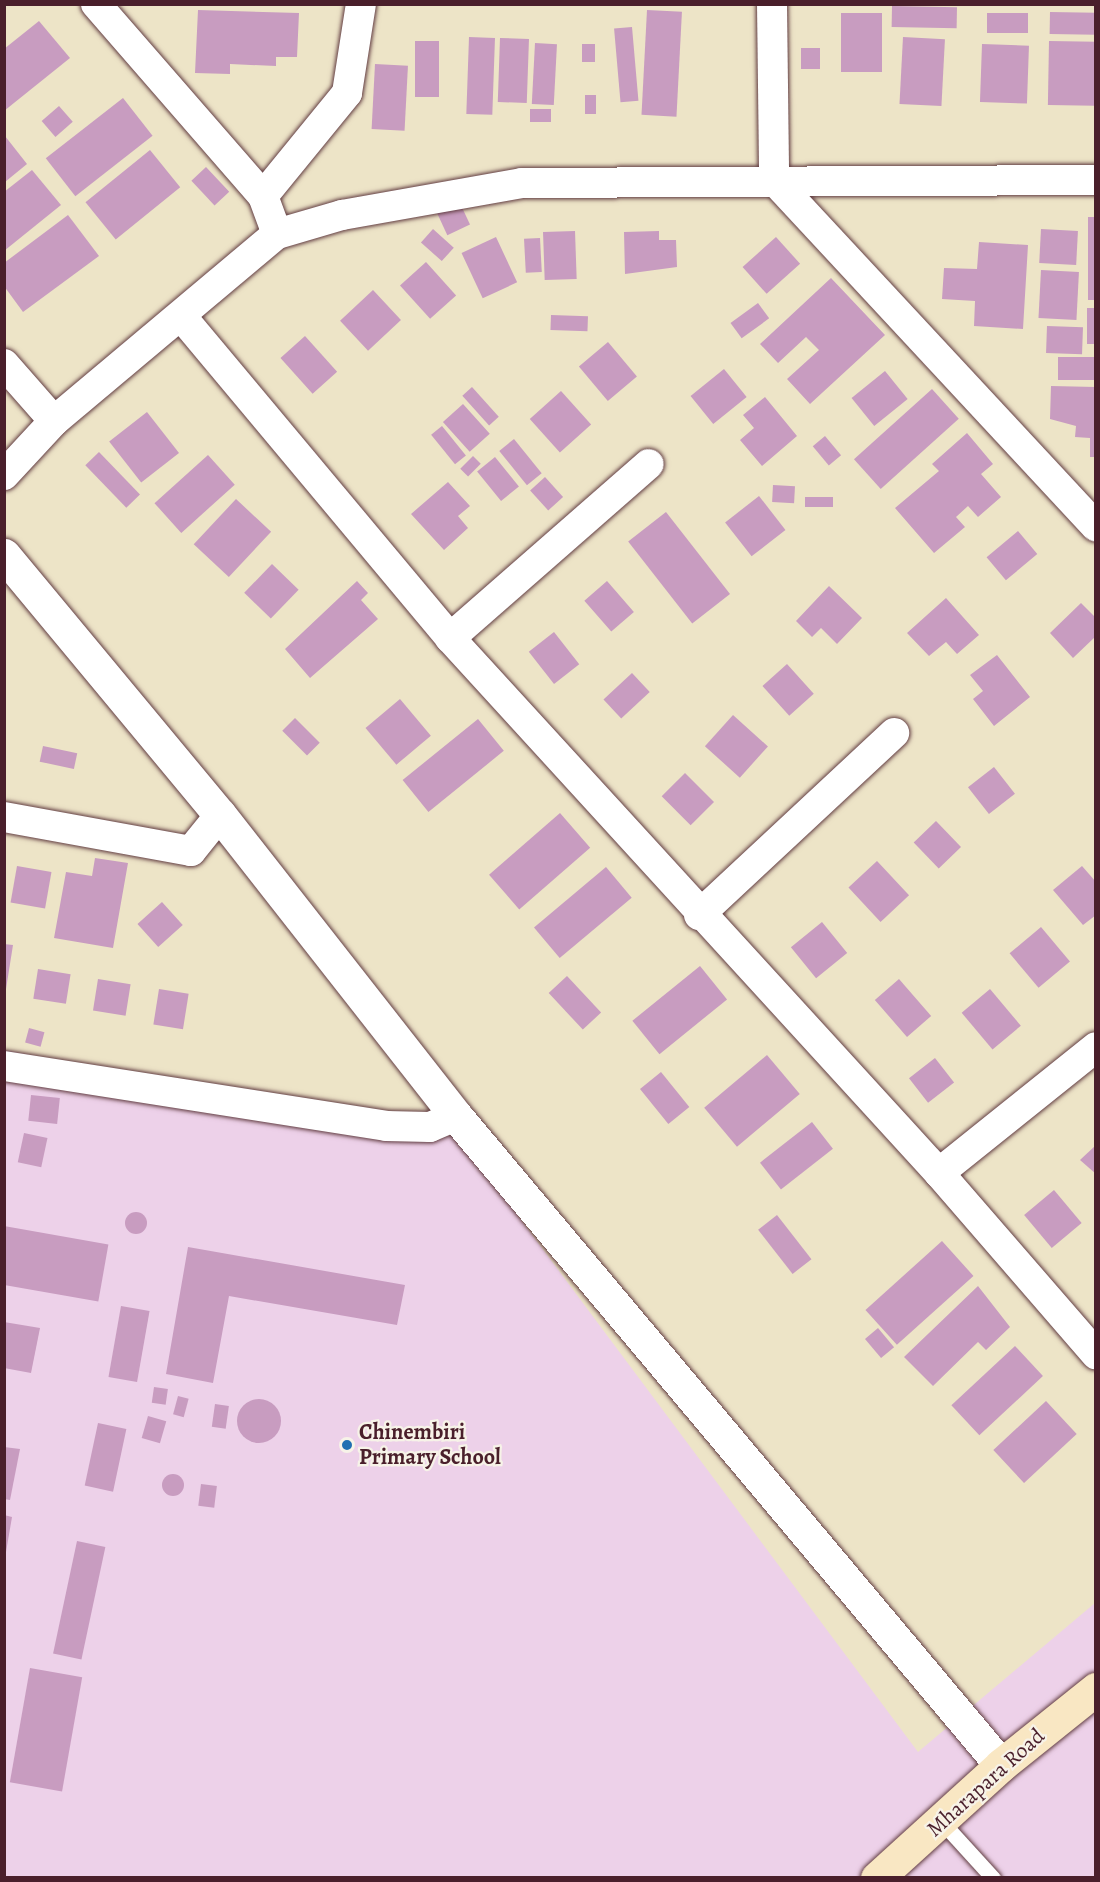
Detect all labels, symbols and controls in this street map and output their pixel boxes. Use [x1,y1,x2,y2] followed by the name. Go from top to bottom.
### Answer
[359,1419,501,1470] place label: Chinembiri Primary School
[340,1438,354,1452] marker: Chinembiri Primary School
[922,1723,1050,1843] street label: Mharapara Road

